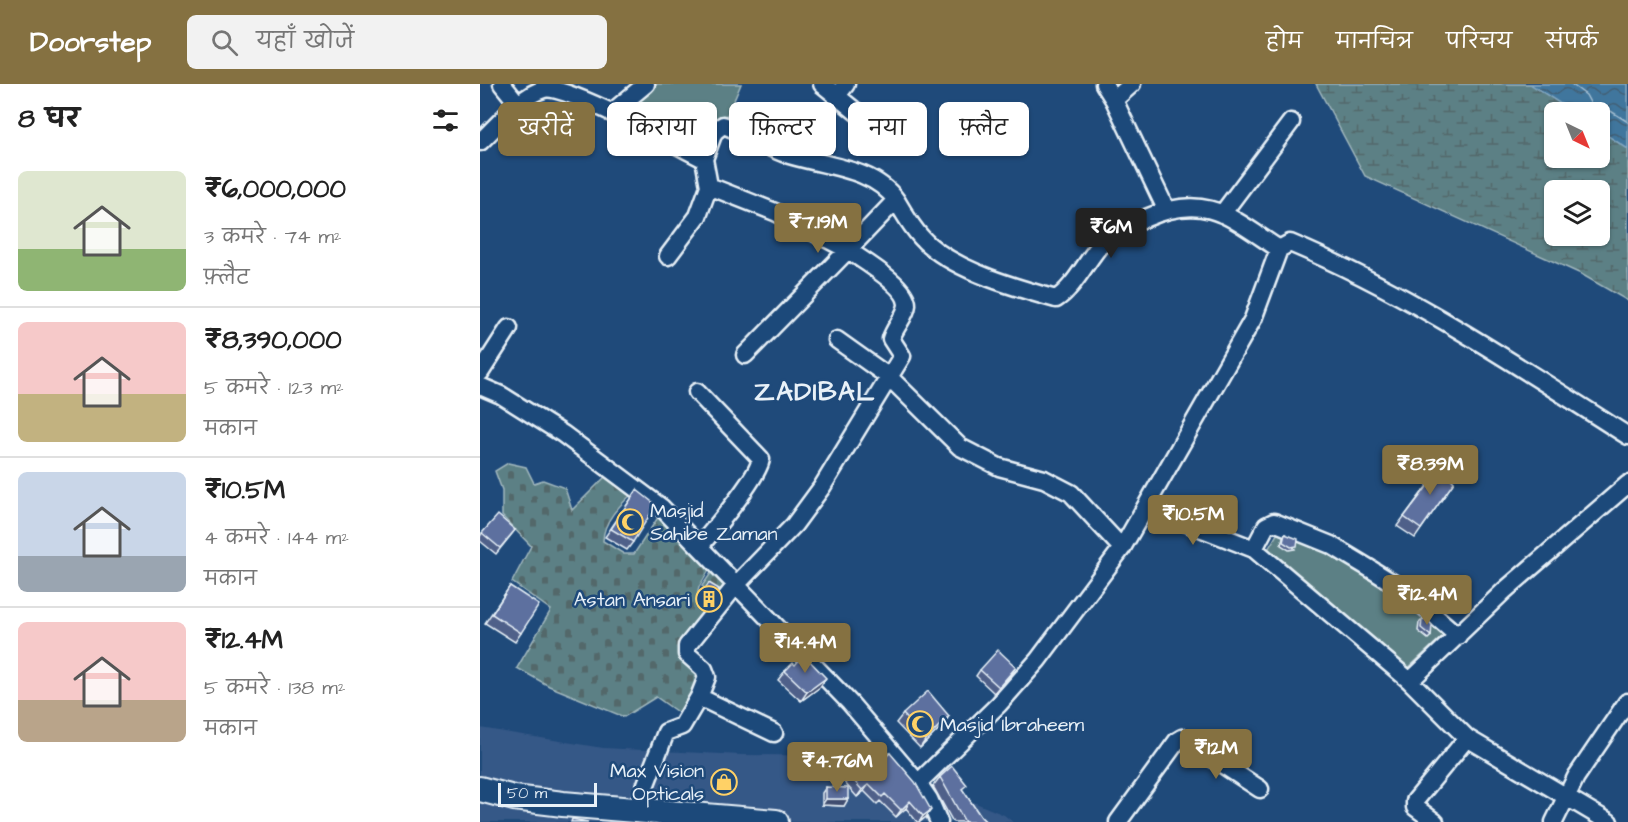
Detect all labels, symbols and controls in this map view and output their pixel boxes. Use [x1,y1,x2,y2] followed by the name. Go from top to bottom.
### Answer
[187,15,607,69] search box
[30,23,151,62] text: Doorstep
[208,26,241,59] icon: search
[256,26,354,57] text: यहाँ खोजें
[1266,27,1303,56] text: होम
[1336,27,1413,56] text: मानचित्र
[1446,27,1512,56] text: परिचय
[1545,27,1598,56] text: संपर्क
[18,101,80,137] text: 8 घर
[498,102,595,156] chip: खरीदें
[607,102,717,156] chip: किराया
[729,102,836,156] chip: फ़िल्टर
[848,102,927,156] chip: नया
[939,102,1029,156] chip: फ़्लैट
[1544,102,1610,168] north arrow
[1544,102,1610,246] map controls
[429,104,462,137] icon: filters
[204,171,346,207] text: ₹6,000,000
[1544,180,1610,246] button: layers
[66,195,138,267] icon: home
[769,203,867,254] pin: ₹7.19M
[788,208,848,236] text: ₹7.19M
[1082,208,1140,259] pin: ₹6M
[1090,213,1132,241] text: ₹6M
[204,223,342,251] text: 3 कमरे · 74 m²
[204,264,250,292] text: फ़्लैट
[204,322,342,358] text: ₹8,390,000
[66,346,138,418] icon: home
[204,374,344,402] text: 5 कमरे · 123 m²
[754,374,876,410] district label: ZADIBAL
[204,415,257,443] text: मकान
[1381,445,1479,496] pin: ₹8.39M
[1396,450,1464,478] text: ₹8.39M
[204,472,285,508] text: ₹10.5M
[1144,495,1242,546] pin: ₹10.5M
[66,496,138,568] icon: home
[650,497,778,548] place label: Masjid Sahibe Zaman
[1162,500,1224,528] text: ₹10.5M
[615,507,645,537] mosque icon: Masjid Sahibe Zaman
[204,524,349,552] text: 4 कमरे · 144 m²
[204,565,257,593] text: मकान
[1378,575,1476,626] pin: ₹12.4M
[1397,580,1457,608] text: ₹12.4M
[694,584,724,614] building icon: Astan Ansari
[574,586,690,614] place label: Astan Ansari
[204,622,283,658] text: ₹12.4M
[756,623,854,674] pin: ₹14.4M
[774,628,836,656] text: ₹14.4M
[66,646,138,718] icon: home
[204,674,345,702] text: 5 कमरे · 138 m²
[905,709,935,739] mosque icon: Masjid Ibraheem
[940,711,1085,739] place label: Masjid Ibraheem
[204,715,257,743] text: मकान
[1180,729,1252,780] pin: ₹12M
[1194,734,1238,762] text: ₹12M
[788,742,886,793] pin: ₹4.76M
[801,747,873,775] text: ₹4.76M
[610,757,704,808] place label: Max Vision Opticals
[709,767,739,797] shop icon: Max Vision Opticals
[498,780,597,808] scale bar
[507,782,547,804] text: 50 m

